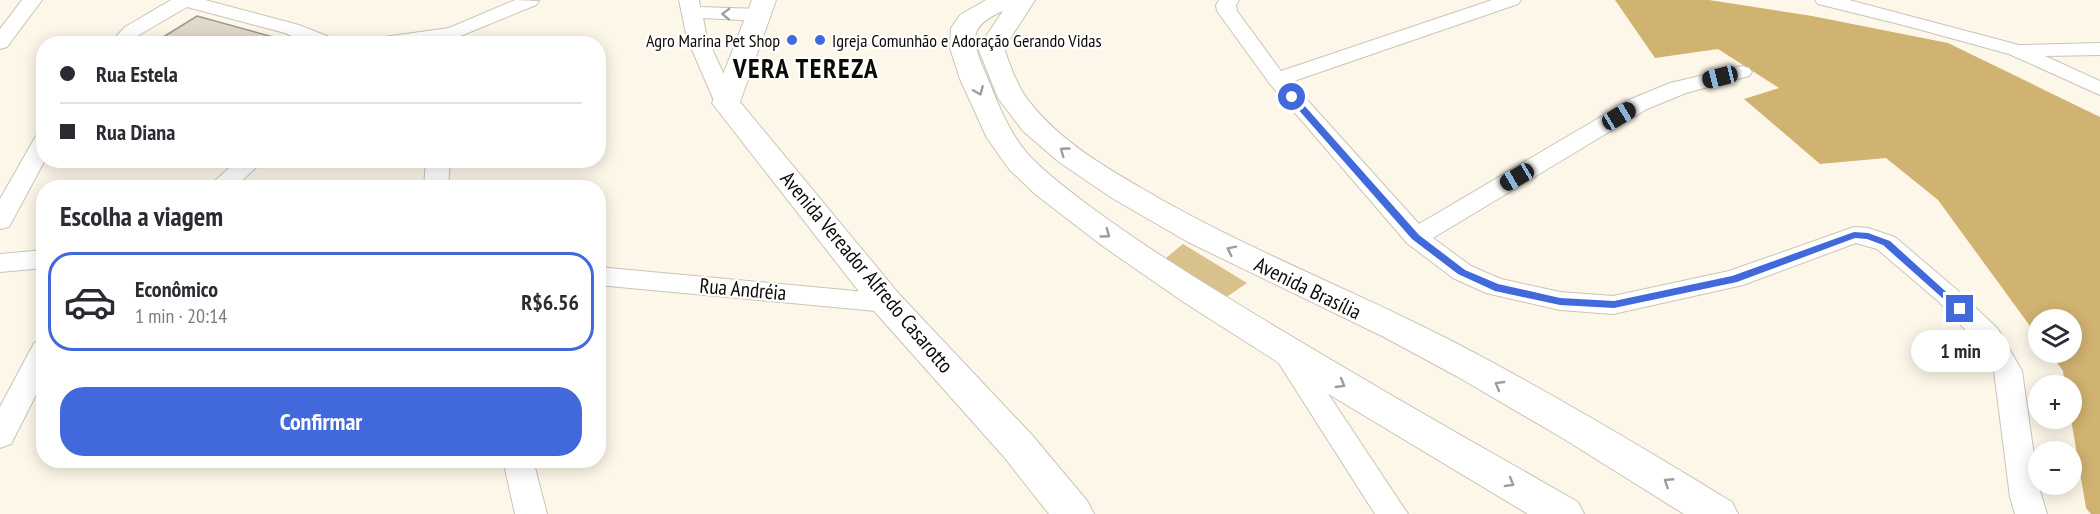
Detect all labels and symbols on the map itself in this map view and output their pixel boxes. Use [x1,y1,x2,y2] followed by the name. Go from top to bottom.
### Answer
[721,7,730,20] one-way arrow
[646,29,780,52] place label: Agro Marina Pet Shop
[832,29,1102,52] place label: Igreja Comunhão e Adoração Gerando Vidas
[785,33,799,47] marker: Agro Marina Pet Shop
[813,33,827,47] marker: Igreja Comunhão e Adoração Gerando Vidas
[732,51,879,85] district label: VERA TEREZA
[1700,64,1740,90] car
[1278,83,1305,110] route start
[972,85,984,96] one-way arrow
[1599,99,1639,133] car
[1059,147,1070,158] one-way arrow
[1497,160,1537,194] car
[775,166,959,378] street label: Avenida Vereador Alfredo Casarotto
[1100,226,1111,237] one-way arrow
[1226,246,1237,258] one-way arrow
[1250,251,1366,325] street label: Avenida Brasília
[698,272,788,306] street label: Rua Andréia
[1946,295,1973,322] route end
[1910,330,2010,372] callout: 1 min
[1335,377,1345,388] one-way arrow
[1495,381,1505,392] one-way arrow
[1503,475,1514,487] one-way arrow
[1663,479,1674,490] one-way arrow

